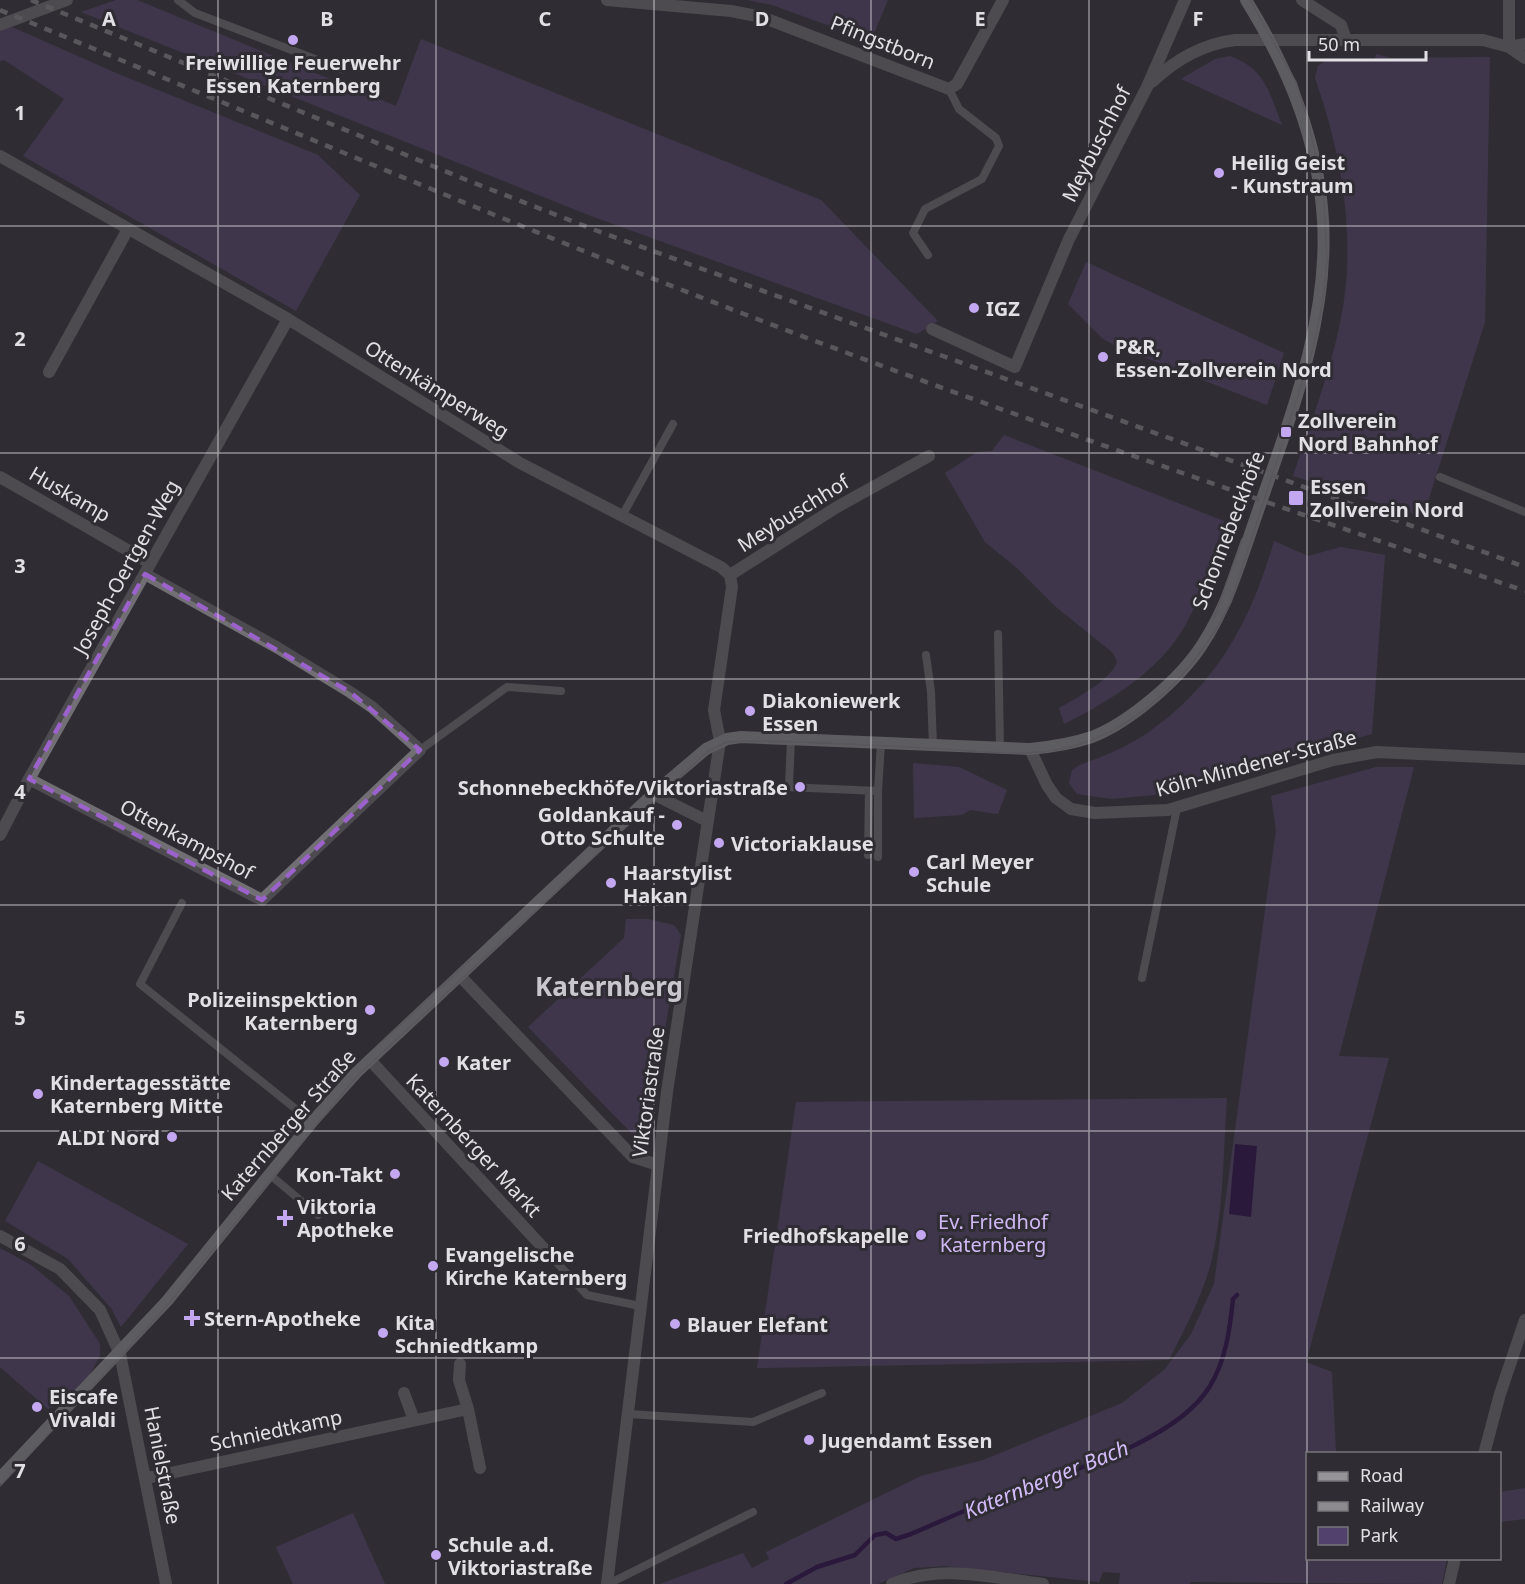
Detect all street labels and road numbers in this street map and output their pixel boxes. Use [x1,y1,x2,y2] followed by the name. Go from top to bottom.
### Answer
[827,9,939,75] street label: Pfingstborn
[1055,80,1137,207] street label: Meybuschhof
[360,334,514,444] street label: Ottenkämperweg
[1185,447,1271,613] street label: Schonnebeckhöfe
[24,460,116,528] street label: Huskamp
[732,467,855,558] street label: Meybuschhof
[66,475,185,661] street label: Joseph-Oertgen-Weg
[1152,723,1360,803] street label: Köln-Mindener-Straße
[116,792,259,886] street label: Ottenkampshof
[625,1025,671,1159] street label: Viktoriastraße
[215,1043,361,1207] street label: Katernberger Straße
[400,1067,548,1223] street label: Katernberger Markt
[208,1403,344,1457] street label: Schniedtkamp
[138,1404,188,1526] street label: Hanielstraße

